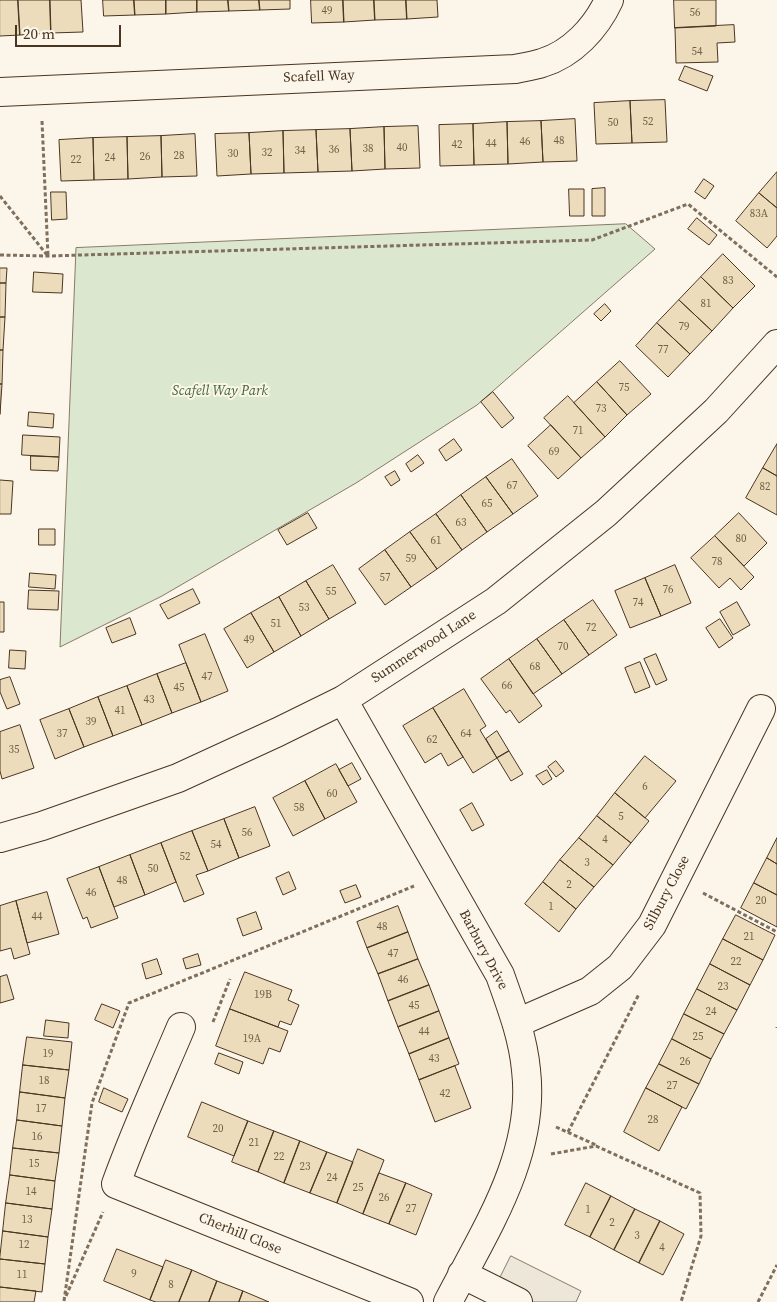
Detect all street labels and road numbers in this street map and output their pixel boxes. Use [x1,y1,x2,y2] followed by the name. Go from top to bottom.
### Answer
[283,67,355,87] street label: Scafell Way
[368,607,480,687] street label: Summerwood Lane
[640,853,694,933] street label: Silbury Close
[455,907,511,993] street label: Barbury Drive
[196,1210,284,1258] street label: Cherhill Close

